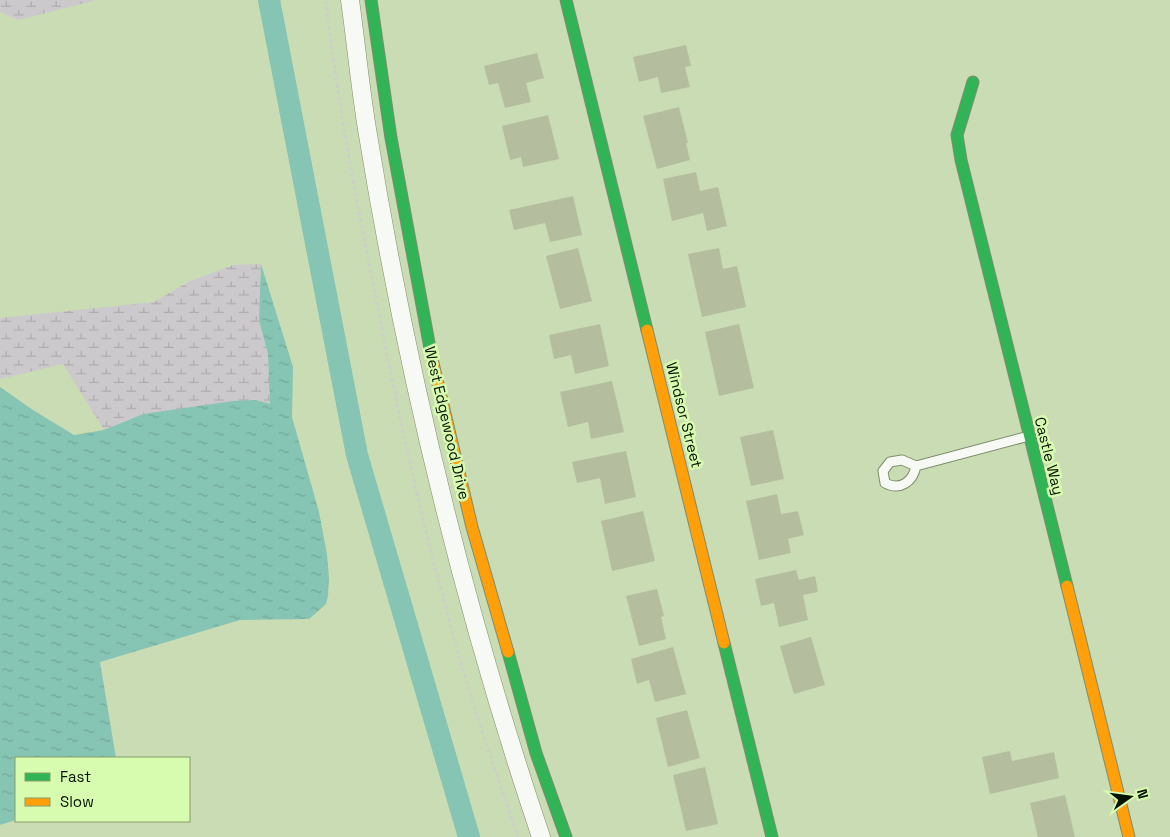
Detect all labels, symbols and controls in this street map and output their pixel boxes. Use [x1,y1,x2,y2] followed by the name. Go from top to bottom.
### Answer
[421,344,474,501] street label: West Edgewood Drive
[662,360,707,470] street label: Windsor Street
[1031,415,1068,497] street label: Castle Way
[15,757,190,822] legend
[60,767,91,786] text: Fast
[1105,772,1155,822] north arrow
[1133,787,1152,801] text: N
[60,792,94,811] text: Slow

